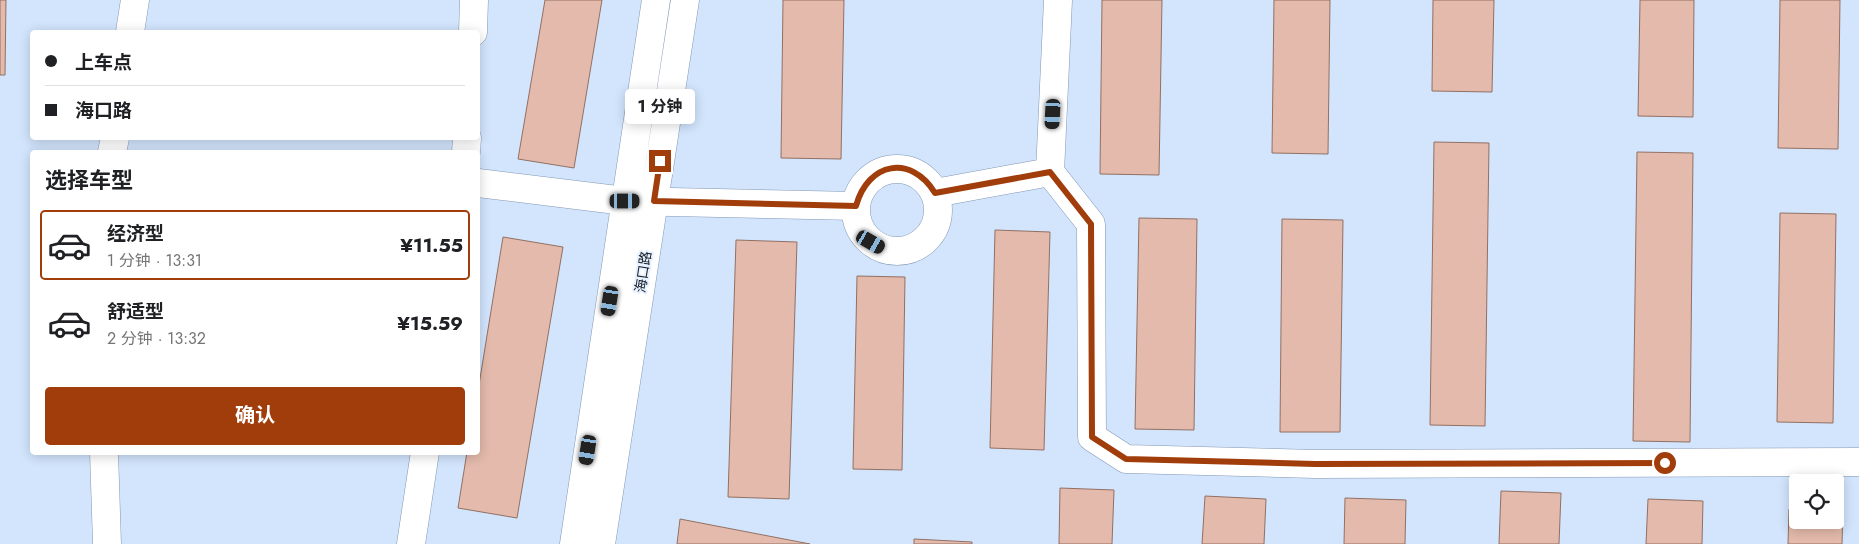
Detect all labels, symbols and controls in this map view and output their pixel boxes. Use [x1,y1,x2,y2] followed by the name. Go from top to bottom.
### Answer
[75,49,132,76] text: 上车点
[625,89,695,124] callout: 1 分钟
[638,95,682,118] text: 1 分钟
[75,97,132,124] text: 海口路
[1044,99,1061,129] car
[649,150,671,172] route end
[45,164,133,196] text: 选择车型
[610,194,640,209] car
[107,220,164,247] text: 经济型
[47,223,92,268] icon: car
[854,228,887,256] car
[400,232,463,259] text: ¥11.55
[107,249,202,272] text: 1 分钟 · 13:31
[630,250,656,294] street label: 海口路
[600,285,619,317] car
[107,298,164,325] text: 舒适型
[47,301,92,346] icon: car
[397,310,463,337] text: ¥15.59
[107,327,206,350] text: 2 分钟 · 13:32
[45,387,465,445] button: 确认
[578,434,597,466] car
[1654,452,1676,474] route start
[1789,474,1844,529] map controls
[1789,474,1844,529] button: locate

